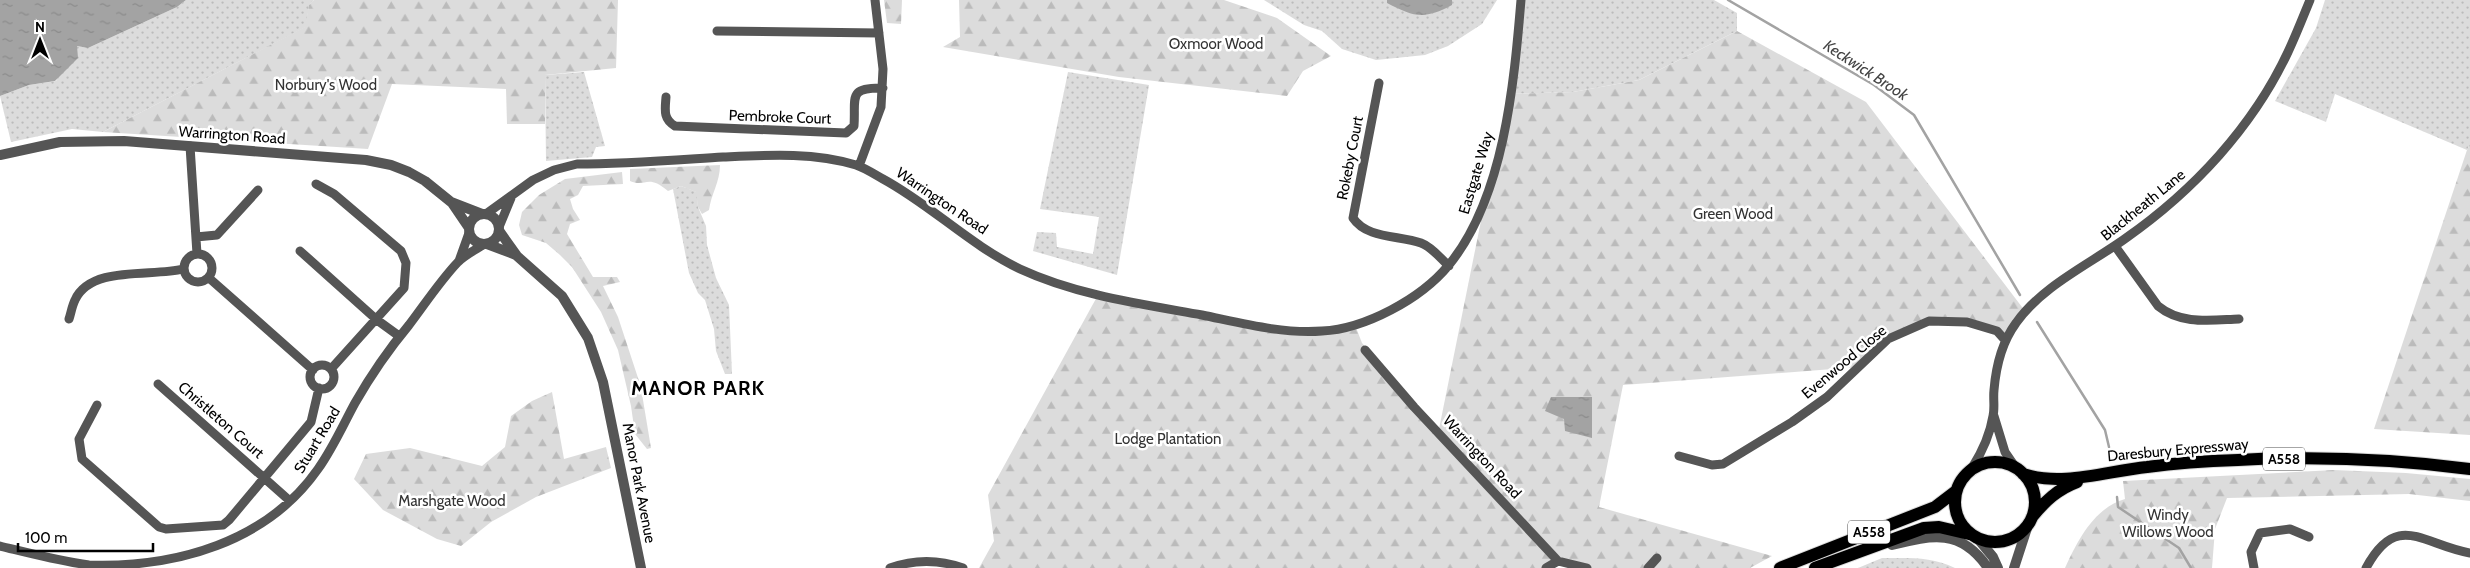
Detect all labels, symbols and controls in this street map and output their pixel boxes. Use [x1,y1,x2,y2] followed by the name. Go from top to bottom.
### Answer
[15,15,65,65] north arrow
[35,18,45,36] text: N
[1169,35,1263,53] park label: Oxmoor Wood
[1820,36,1913,105] water label: Keckwick Brook
[275,76,377,94] park label: Norbury's Wood
[728,106,832,128] street label: Pembroke Court
[1333,115,1367,201] street label: Rokeby Court
[178,122,286,148] street label: Warrington Road
[1455,129,1497,216] street label: Eastgate Way
[893,164,991,238] street label: Warrington Road
[2097,165,2189,245] street label: Blackheath Lane
[1693,205,1773,223] park label: Green Wood
[1798,321,1890,403] street label: Evenwood Close
[631,376,765,400] district label: MANOR PARK
[174,378,268,462] street label: Christleton Court
[290,403,344,477] street label: Stuart Road
[1439,412,1525,502] street label: Warrington Road
[619,421,660,545] street label: Manor Park Avenue
[1115,430,1221,448] park label: Lodge Plantation
[2106,435,2250,465] street label: Daresbury Expressway
[2263,448,2305,470] road number: A558
[398,492,506,510] park label: Marshgate Wood
[2122,506,2214,541] park label: Windy Willows Wood
[18,520,152,552] scale bar
[1848,520,1890,544] road number: A558
[25,529,67,547] text: 100 m

